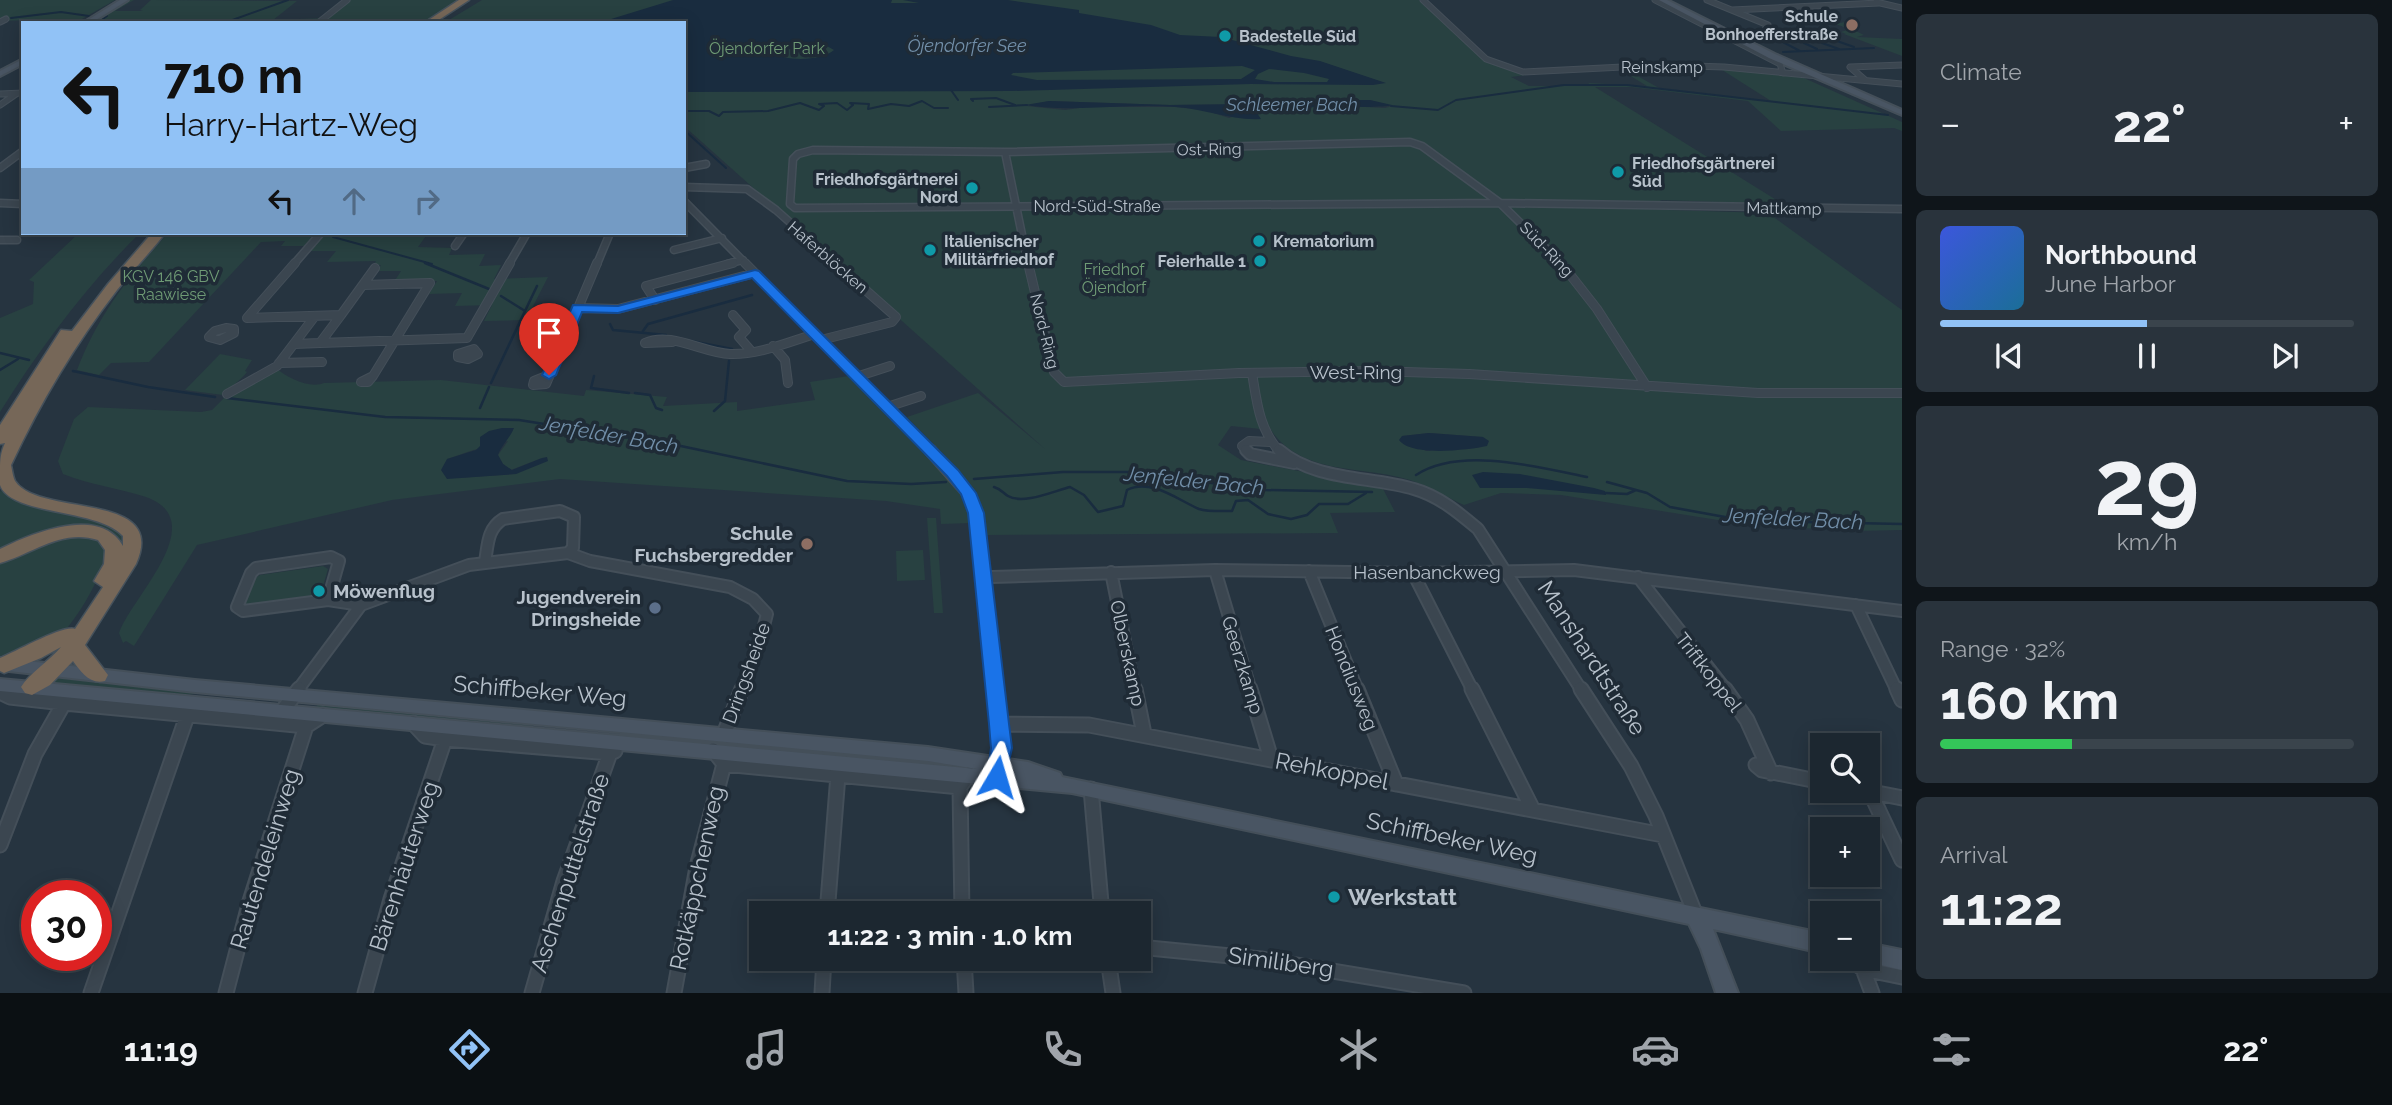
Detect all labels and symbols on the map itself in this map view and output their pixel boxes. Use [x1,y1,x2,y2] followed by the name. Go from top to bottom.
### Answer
[1705,7,1838,44] place label: Schule Bonhoefferstraße
[1844,17,1860,33] marker: Schule Bonhoefferstraße
[1239,27,1356,46] place label: Badestelle Süd
[1217,28,1233,44] marker: Badestelle Süd
[907,35,1027,56] water label: Öjendorfer See
[709,38,825,58] park label: Öjendorfer Park
[1621,58,1703,77] street label: Reinskamp
[1225,94,1358,115] water label: Schleemer Bach
[1176,139,1242,160] street label: Ost-Ring
[1632,154,1775,191] place label: Friedhofsgärtnerei Süd
[1610,164,1626,180] marker: Friedhofsgärtnerei Süd
[815,170,958,207] place label: Friedhofsgärtnerei Nord
[964,180,980,196] marker: Friedhofsgärtnerei Nord
[1033,197,1161,216] street label: Nord-Süd-Straße
[1746,198,1822,219] street label: Mattkamp
[784,217,872,297] street label: Haferblöcken
[1516,218,1577,281] street label: Süd-Ring
[944,232,1055,269] place label: Italienischer Militärfriedhof
[1273,232,1374,251] place label: Krematorium
[1251,233,1267,249] marker: Krematorium
[922,242,938,258] marker: Italienischer Militärfriedhof
[1158,252,1246,271] place label: Feierhalle 1
[1252,253,1268,269] marker: Feierhalle 1
[1082,260,1147,297] park label: Friedhof Öjendorf
[122,267,220,304] park label: KGV 146 GBV Raawiese
[1026,292,1063,371] street label: Nord-Ring
[519,303,579,375] pin
[1310,361,1402,383] street label: West-Ring
[537,410,680,459] water label: Jenfelder Bach
[1122,461,1265,500] water label: Jenfelder Bach
[1721,502,1864,535] water label: Jenfelder Bach
[635,522,794,566] place label: Schule Fuchsbergredder
[799,536,815,552] marker: Schule Fuchsbergredder
[1353,561,1501,583] street label: Hasenbanckweg
[1533,576,1652,740] street label: Manshardtstraße
[333,580,435,602] place label: Möwenflug
[311,583,327,599] marker: Möwenflug
[517,586,641,630] place label: Jugendverein Dringsheide
[1106,598,1150,708] street label: Olberskamp
[647,600,663,616] marker: Jugendverein Dringsheide
[1218,613,1268,717] street label: Geerzkamp
[718,620,774,726] street label: Dringsheide
[1321,623,1383,733] street label: Hondiusweg
[1671,628,1747,716] street label: Triftkoppel
[452,669,628,712] street label: Schiffbeker Weg
[960,740,1034,814] position arrow
[1273,746,1392,795] street label: Rehkoppel
[224,765,305,952] street label: Rautendeleinweg
[525,770,614,976] street label: Aschenputtelstraße
[363,777,444,954] street label: Bärenhäuterweg
[664,783,729,972] street label: Rotkäppchenweg
[1364,806,1540,869] street label: Schiffbeker Weg
[21,880,112,971] speed limit sign: 30
[1348,883,1457,910] place label: Werkstatt
[1326,889,1342,905] marker: Werkstatt
[1227,941,1335,982] street label: Similiberg

